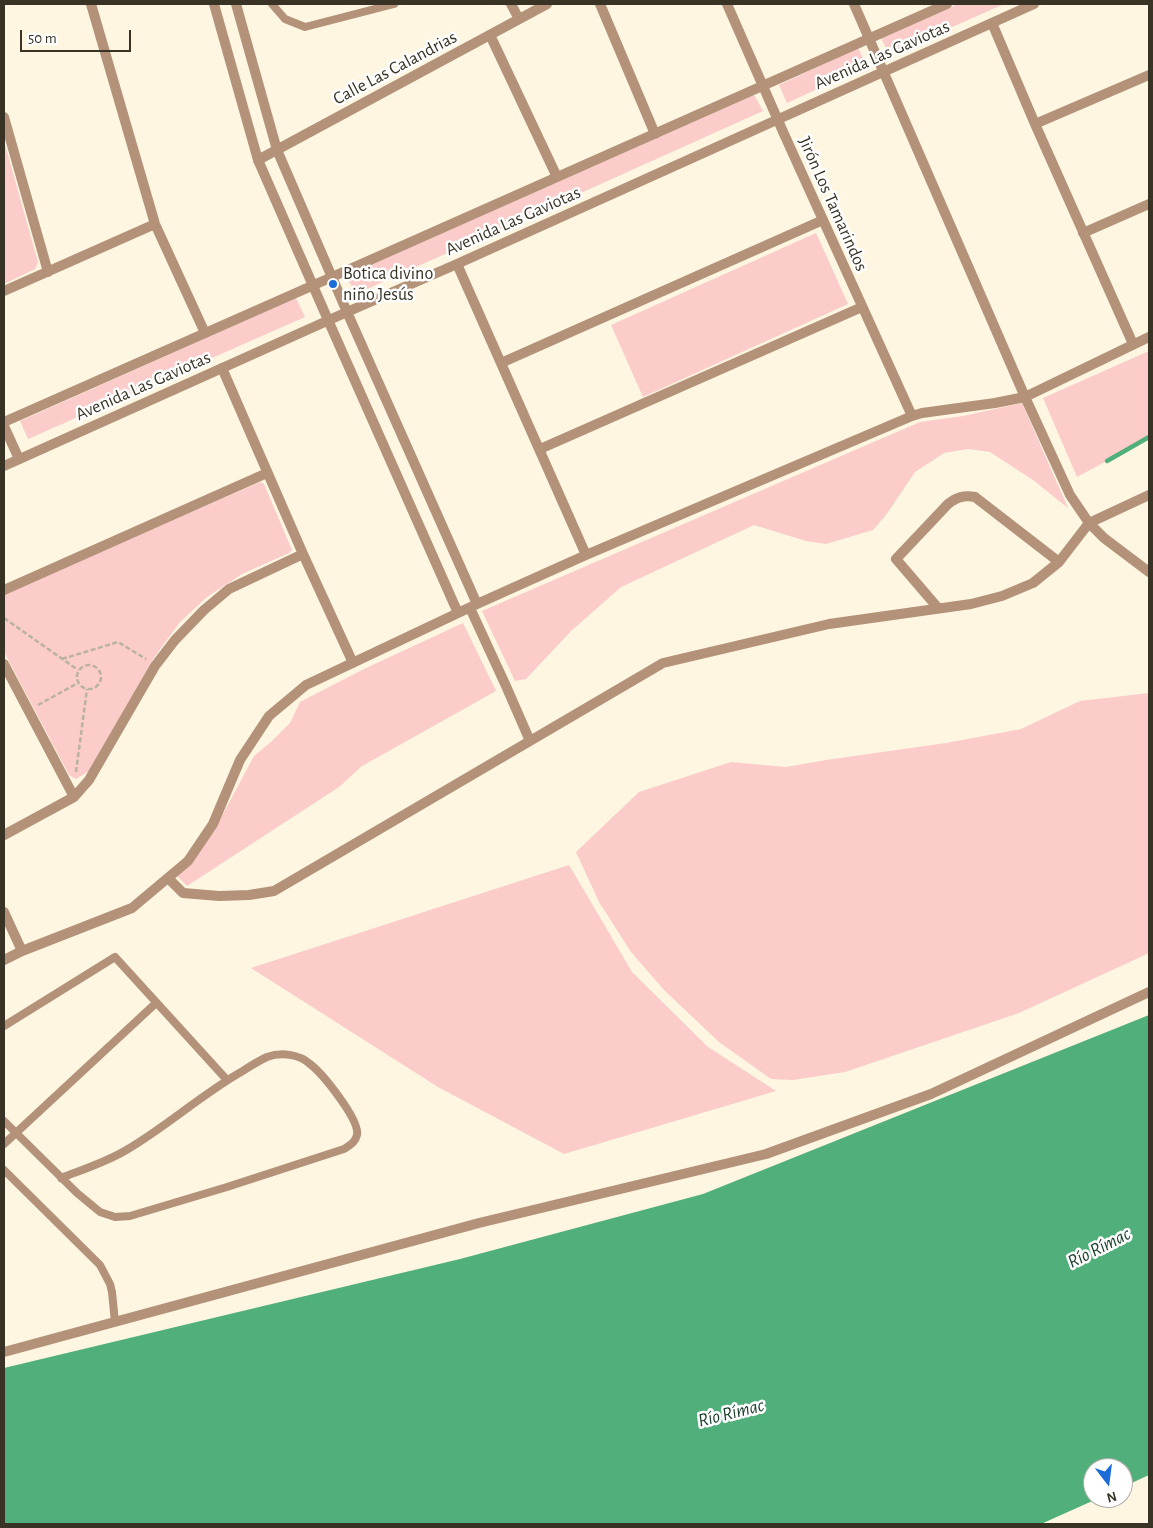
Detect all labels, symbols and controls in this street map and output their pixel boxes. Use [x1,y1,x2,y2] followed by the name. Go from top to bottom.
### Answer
[811,16,953,94] street label: Avenida Las Gaviotas
[22,20,134,52] scale bar
[329,26,461,110] street label: Calle Las Calandrias
[28,31,57,46] text: 50 m
[794,133,872,275] street label: Jirón Los Tamarindos
[442,182,584,260] street label: Avenida Las Gaviotas
[343,263,433,306] place label: Botica divino niño Jesús
[327,278,339,290] marker: Botica divino niño Jesús
[72,347,214,425] street label: Avenida Las Gaviotas
[1064,1223,1134,1273] water label: Río Rímac
[696,1394,766,1432] water label: Río Rímac
[1083,1458,1133,1508] north arrow
[1105,1488,1118,1505] text: N

